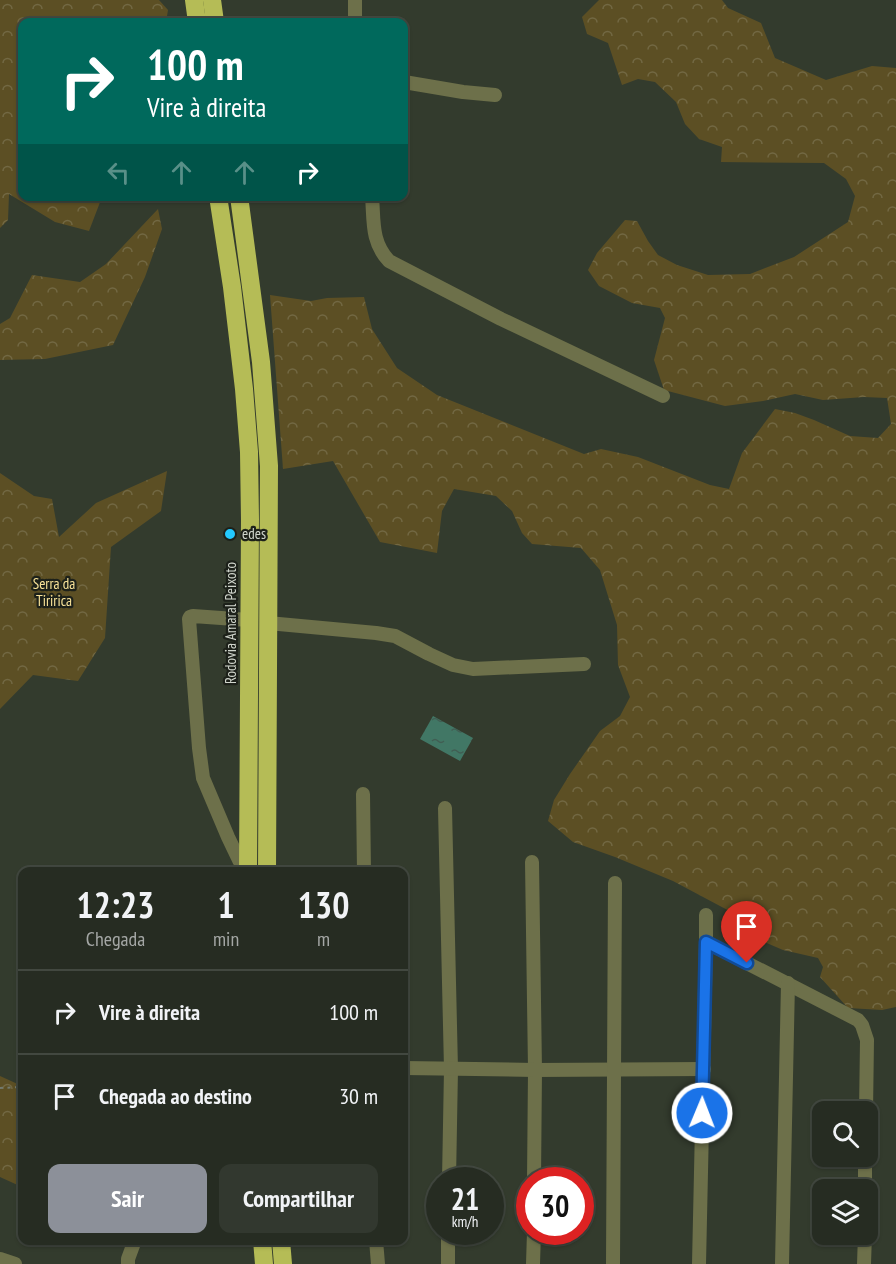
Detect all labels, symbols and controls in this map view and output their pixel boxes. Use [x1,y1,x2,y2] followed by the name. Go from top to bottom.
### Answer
[147,37,244,92] text: 100 m
[48,42,126,120] icon: right
[147,90,266,124] text: Vire à direita
[102,156,135,189] icon: left
[165,156,198,189] icon: ahead
[228,156,261,189] icon: ahead
[291,156,324,189] icon: right
[242,524,266,543] place label: edes
[223,527,237,541] marker: edes
[221,562,240,684] street label: Rodovia Amaral Peixoto
[33,574,75,610] park label: Serra da Tiririca
[77,881,154,928] text: 12:23
[217,881,235,928] text: 1
[298,881,349,928] text: 130
[721,901,772,963] pin
[730,910,763,943] icon: arrive
[86,926,145,952] text: Chegada
[213,926,239,952] text: min
[317,926,330,952] text: m
[48,996,81,1029] icon: right
[99,998,200,1026] text: Vire à direita
[329,998,378,1026] text: 100 m
[48,1080,81,1113] icon: arrive
[670,1081,734,1145] position arrow
[99,1082,252,1110] text: Chegada ao destino
[339,1082,378,1110] text: 30 m
[812,1101,878,1245] map controls
[812,1101,878,1167] button: search
[48,1164,207,1233] button: Sair
[219,1164,378,1233] button: Compartilhar
[516,1167,594,1245] speed limit sign: 30
[451,1179,479,1218] text: 21
[812,1179,878,1245] button: layers
[452,1212,478,1231] text: km/h

